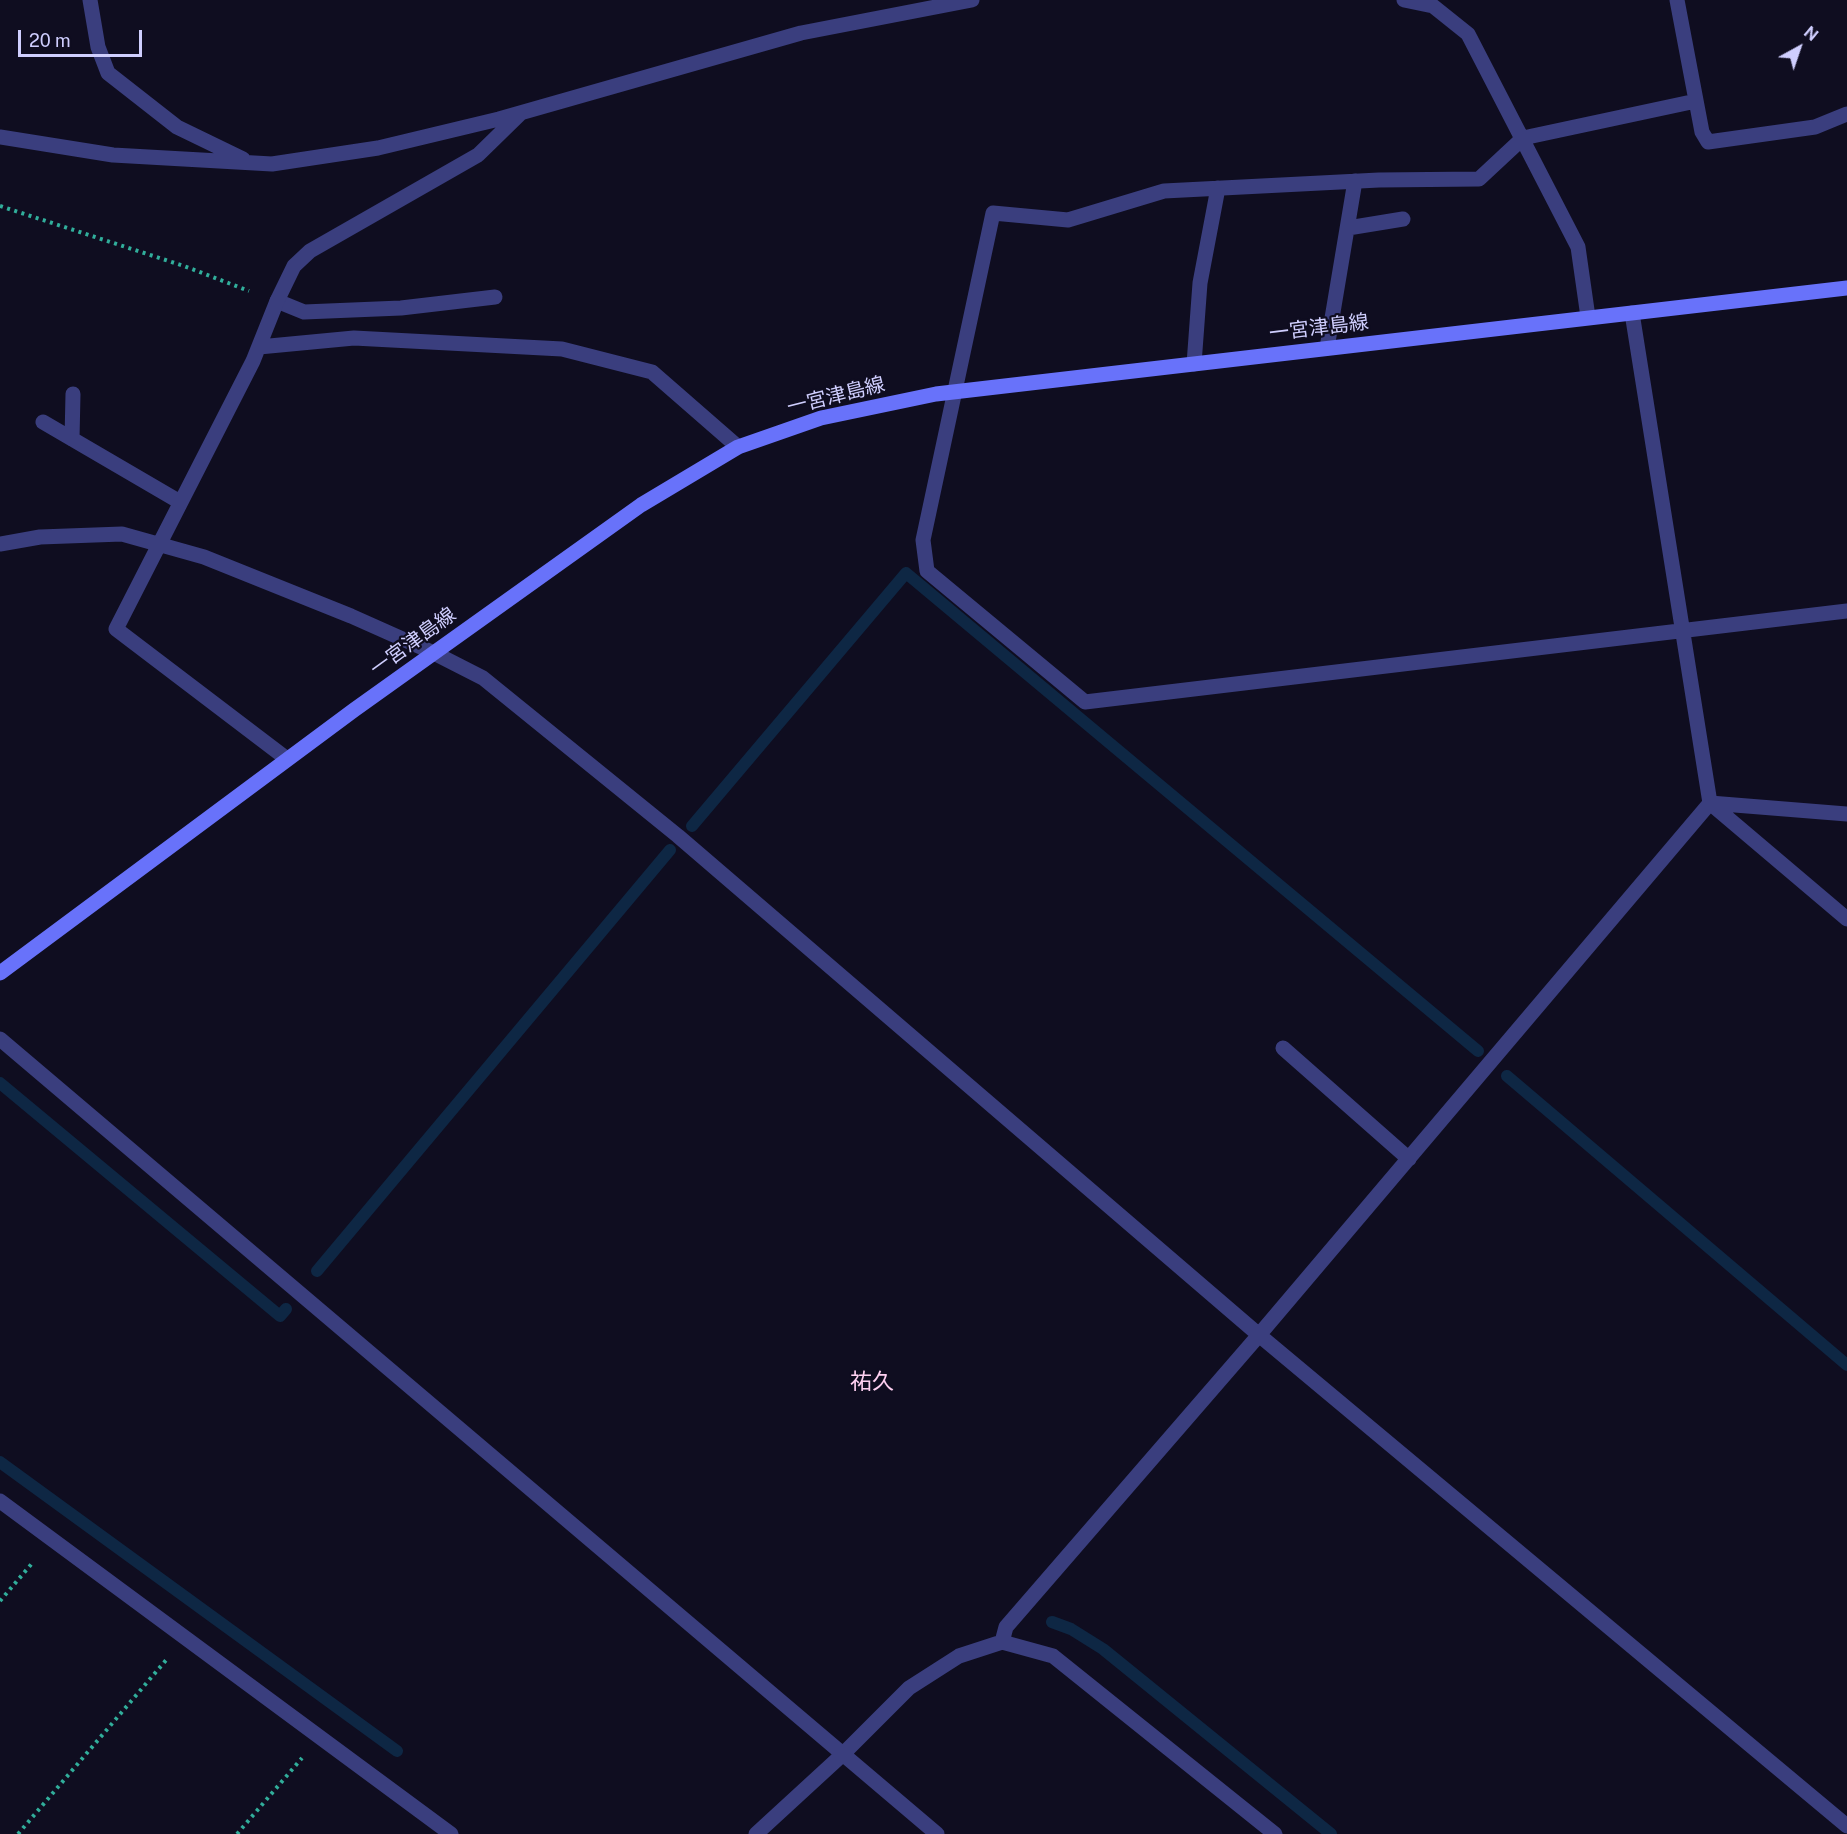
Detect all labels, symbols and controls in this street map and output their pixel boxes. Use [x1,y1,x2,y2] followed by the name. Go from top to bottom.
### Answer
[21,18,146,56] scale bar
[1769,18,1829,78] north arrow
[1800,23,1822,45] text: N
[29,30,71,51] text: 20 m
[1268,310,1370,346] street label: 一宮津島線
[785,372,887,420] street label: 一宮津島線
[365,603,461,681] street label: 一宮津島線
[850,1369,894,1395] district label: 祐久

